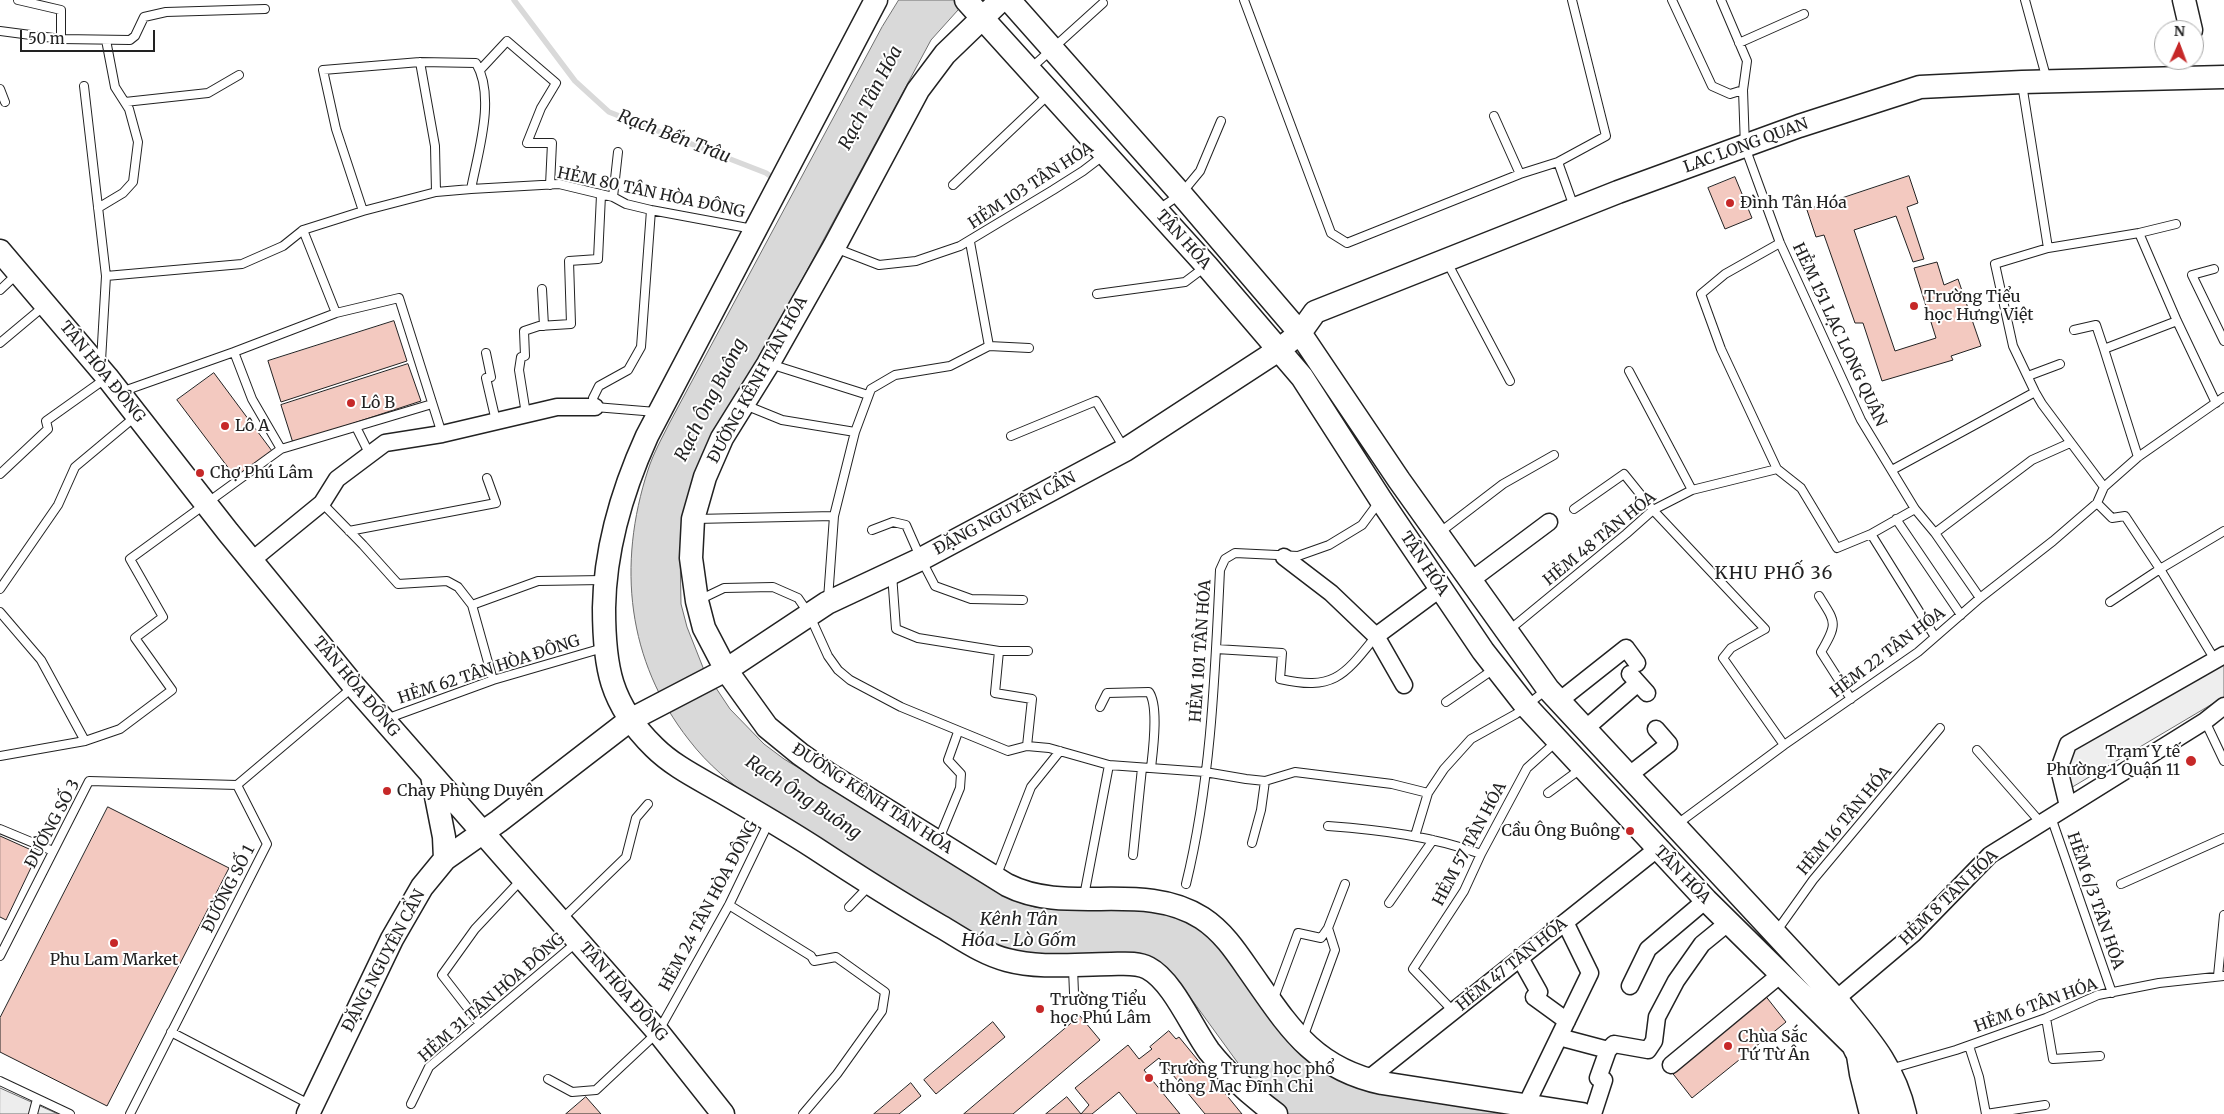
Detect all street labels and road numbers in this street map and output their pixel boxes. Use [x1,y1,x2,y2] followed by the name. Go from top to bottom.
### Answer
[1681,115,1811,177] street label: LAC LONG QUAN
[965,138,1097,234] street label: HẺM 103 TÂN HÓA
[556,164,746,222] street label: HẺM 80 TÂN HÒA ĐÔNG
[1151,207,1215,273] street label: TÂN HÓA
[1788,240,1890,430] street label: HẺM 151 LẠC LONG QUÂN
[704,293,812,467] street label: ĐƯỜNG KÊNH TÂN HÓA
[55,318,149,426] street label: TÂN HÒA ĐÔNG
[931,468,1079,560] street label: ĐẶNG NGUYÊN CẨN
[1540,488,1660,590] street label: HẺM 48 TÂN HÓA
[1396,528,1452,600] street label: TÂN HÓA
[1186,579,1216,723] street label: HẺM 101 TÂN HÓA
[1827,604,1949,702] street label: HẺM 22 TÂN HÓA
[396,632,582,708] street label: HẺM 62 TÂN HÒA ĐÔNG
[309,633,403,741] street label: TÂN HÒA ĐÔNG
[788,740,956,858] street label: ĐƯỜNG KÊNH TÂN HÓA
[1794,763,1896,879] street label: HẺM 16 TÂN HÓA
[22,776,84,872] street label: ĐƯỜNG SỐ 3
[1429,779,1511,909] street label: HẺM 57 TÂN HÓA
[656,818,762,994] street label: HẺM 24 TÂN HÒA ĐÔNG
[2063,830,2127,972] street label: HẺM 6/3 TÂN HÓA
[199,842,259,936] street label: ĐƯỜNG SỐ 1
[1650,842,1714,908] street label: TÂN HÓA
[1896,846,2002,950] street label: HẺM 8 TÂN HÓA
[338,887,430,1035] street label: ĐẶNG NGUYÊN CẨN
[1453,914,1571,1016] street label: HẺM 47 TÂN HÓA
[415,929,569,1067] street label: HẺM 31 TÂN HÒA ĐÔNG
[575,939,671,1045] street label: TÂN HÒA ĐÔNG
[1972,975,2100,1037] street label: HẺM 6 TÂN HÓA

